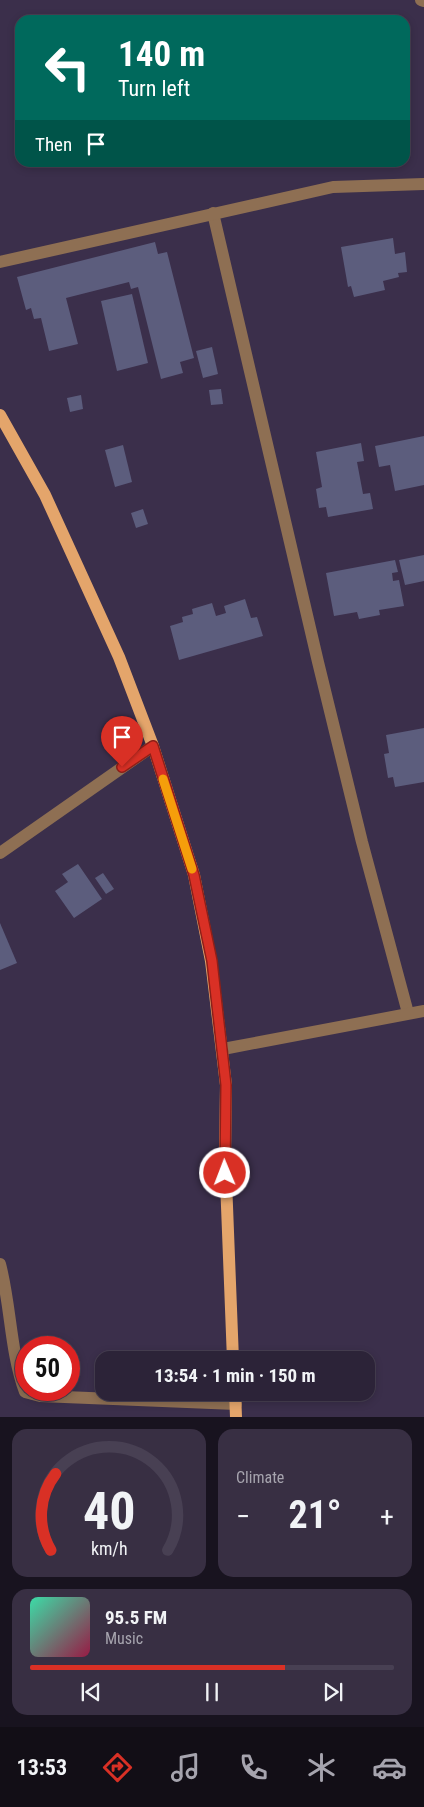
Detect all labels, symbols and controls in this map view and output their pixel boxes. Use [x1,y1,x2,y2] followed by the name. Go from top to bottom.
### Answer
[118,34,205,75] text: 140 m
[35,35,100,100] icon: left
[118,76,190,101] text: Turn left
[82,130,110,158] icon: arrive
[35,133,72,156] text: Then
[101,716,143,767] pin
[108,723,136,751] icon: arrive
[198,1146,250,1198] position arrow
[15,1336,80,1401] speed limit sign: 50
[154,1364,316,1387] text: 13:54 · 1 min · 150 m
[236,1468,284,1487] text: Climate
[83,1481,135,1542] text: 40
[288,1493,342,1537] text: 21°
[236,1500,250,1533] text: −
[380,1500,394,1533] text: +
[91,1538,127,1559] text: km/h
[105,1606,167,1629] text: 95.5 FM
[105,1629,143,1648] text: Music
[77,1678,105,1706] icon: previous
[198,1678,226,1706] icon: pause
[319,1678,347,1706] icon: next
[100,1750,135,1785] icon: directions
[168,1750,203,1785] icon: music
[236,1750,271,1785] icon: phone
[304,1750,339,1785] icon: climate
[372,1750,407,1785] icon: car
[17,1755,67,1780] text: 13:53

